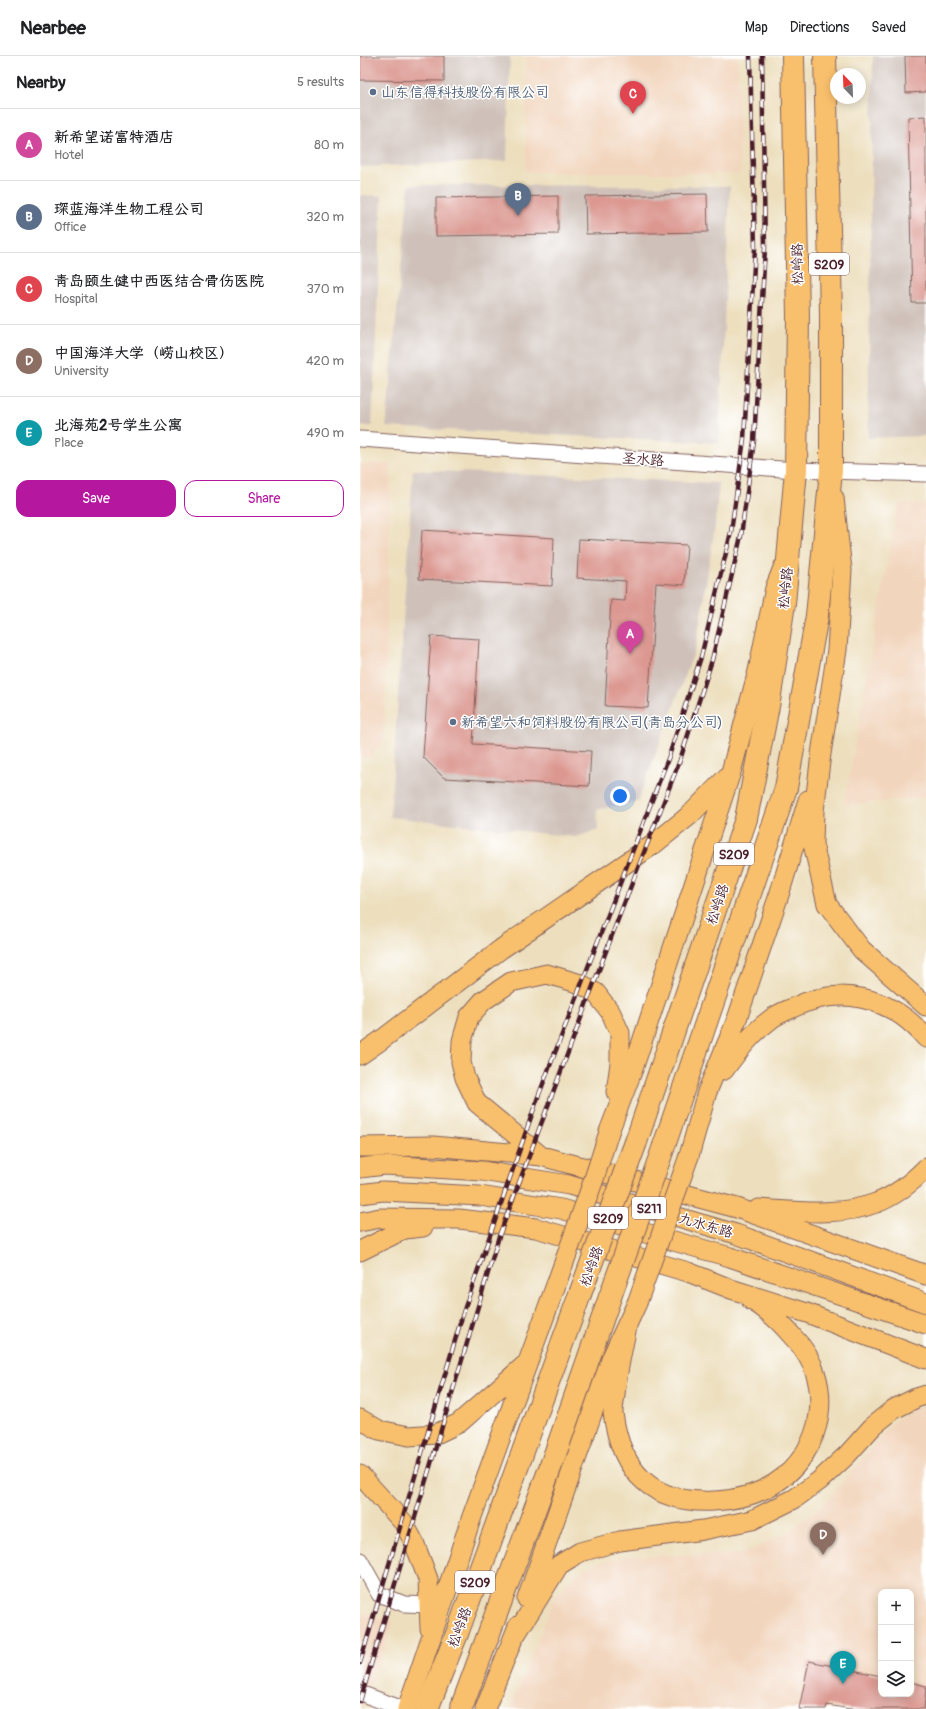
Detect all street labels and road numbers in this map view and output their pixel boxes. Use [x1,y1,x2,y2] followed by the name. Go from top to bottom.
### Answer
[789,243,806,285] street label: 松岭路
[809,253,849,275] road number: S209
[621,450,665,469] street label: 圣水路
[775,566,796,610] street label: 松岭路
[714,843,754,865] road number: S209
[703,882,732,927] street label: 松岭路
[632,1197,666,1219] road number: S211
[588,1207,628,1229] road number: S209
[677,1210,735,1241] street label: 九水东路
[576,1244,607,1289] street label: 松岭路
[455,1571,495,1593] road number: S209
[444,1605,475,1650] street label: 松岭路

